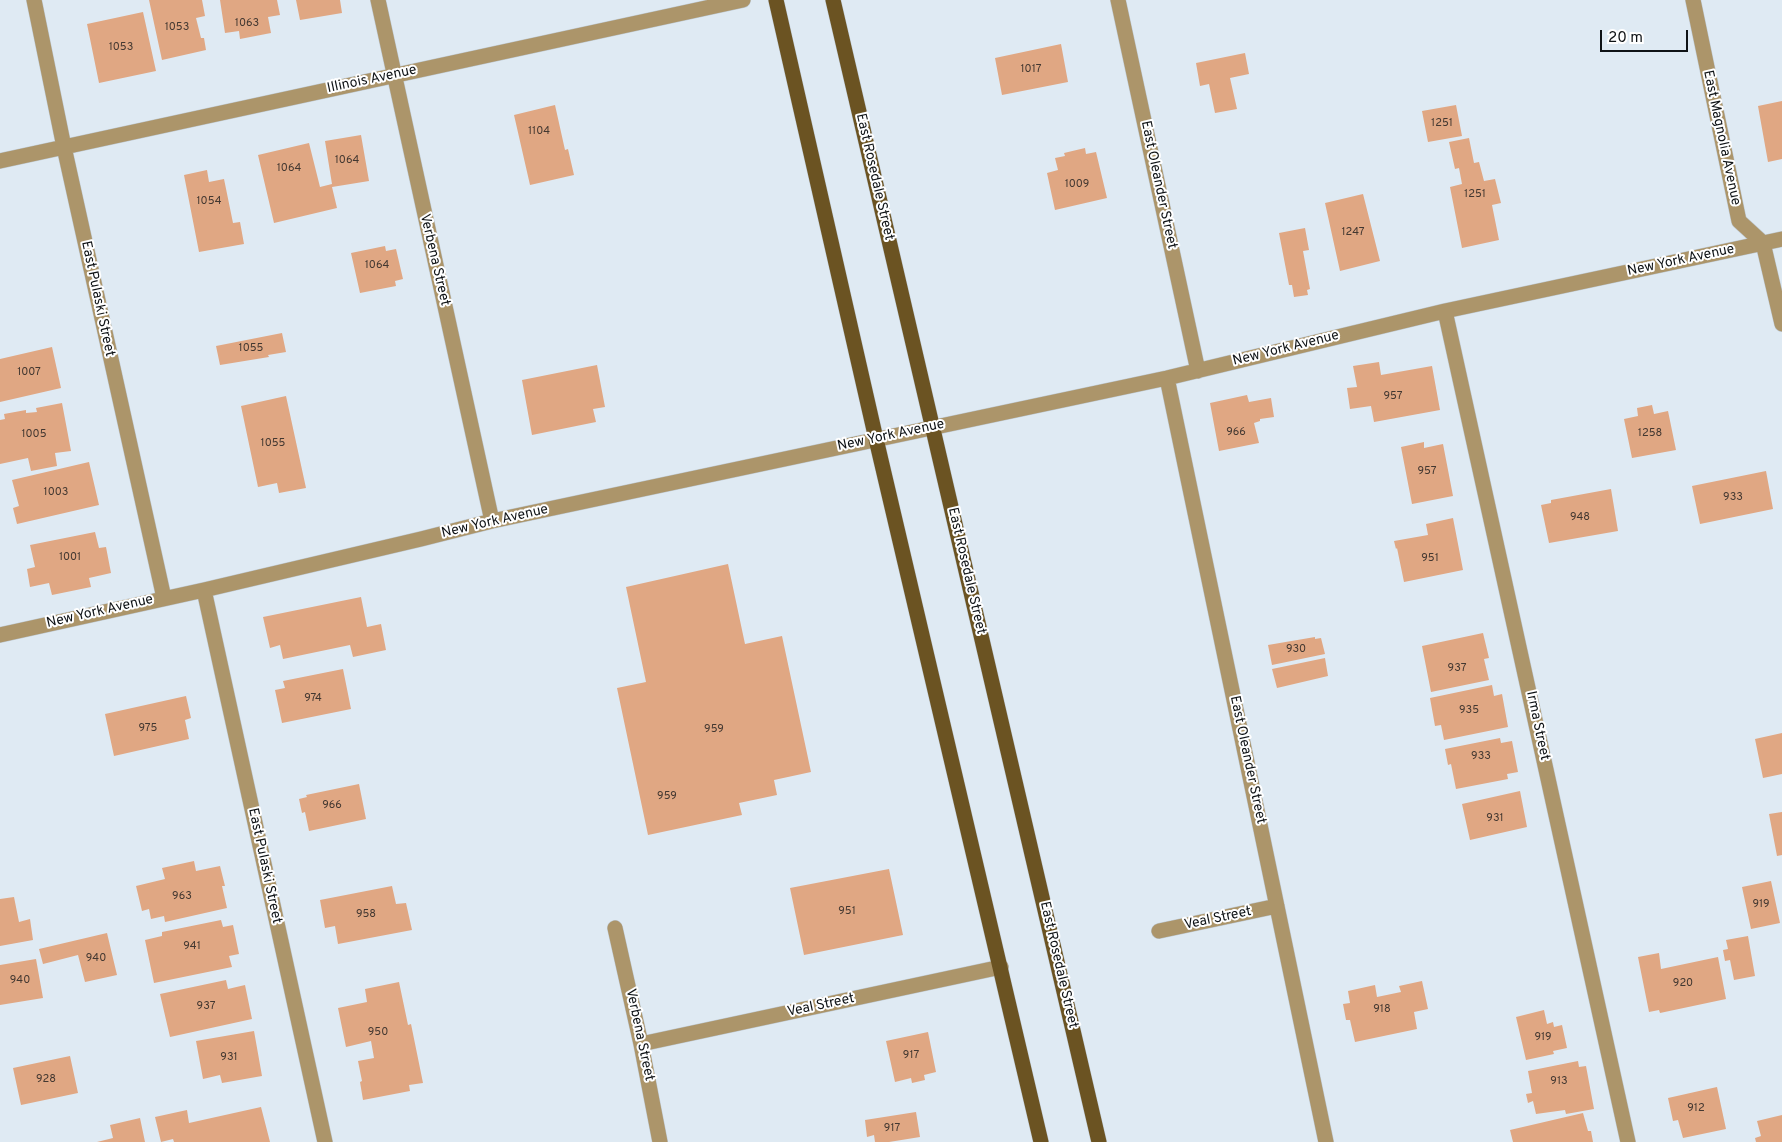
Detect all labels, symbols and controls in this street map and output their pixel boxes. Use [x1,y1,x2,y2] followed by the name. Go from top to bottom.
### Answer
[235,17,259,31] house number: 1063
[1602,20,1690,52] scale bar
[165,21,189,35] house number: 1053
[1608,29,1643,48] text: 20 m
[109,41,133,55] house number: 1053
[326,62,418,98] street label: Illinois Avenue
[1021,63,1041,77] house number: 1017
[1698,69,1744,207] street label: East Magnolia Avenue
[851,112,897,242] street label: East Rosedale Street
[1431,117,1453,131] house number: 1251
[1136,119,1180,251] street label: East Oleander Street
[528,125,550,139] house number: 1104
[335,154,359,168] house number: 1064
[277,162,301,176] house number: 1064
[1065,178,1089,192] house number: 1009
[1464,188,1486,202] house number: 1251
[196,195,222,209] house number: 1054
[415,212,453,308] street label: Verbena Street
[1341,226,1365,240] house number: 1247
[77,240,117,358] street label: East Pulaski Street
[1626,241,1736,281] street label: New York Avenue
[365,259,389,273] house number: 1064
[1231,328,1341,370] street label: New York Avenue
[239,342,263,356] house number: 1055
[17,366,41,380] house number: 1007
[1383,390,1403,404] house number: 957
[836,416,946,456] street label: New York Avenue
[1226,426,1246,440] house number: 966
[1638,427,1662,441] house number: 1258
[22,428,46,442] house number: 1005
[261,437,285,451] house number: 1055
[1417,465,1437,479] house number: 957
[44,486,68,500] house number: 1003
[1723,491,1743,505] house number: 933
[440,502,550,542] street label: New York Avenue
[943,506,989,636] street label: East Rosedale Street
[1570,511,1590,525] house number: 948
[59,551,81,565] house number: 1001
[1421,552,1439,566] house number: 951
[45,592,155,632] street label: New York Avenue
[1286,643,1306,657] house number: 930
[1448,662,1466,676] house number: 937
[1521,690,1553,762] street label: Irma Street
[304,692,322,706] house number: 974
[1225,694,1269,826] street label: East Oleander Street
[1459,704,1479,718] house number: 935
[139,722,157,736] house number: 975
[704,723,724,737] house number: 959
[1471,750,1491,764] house number: 933
[657,790,677,804] house number: 959
[322,799,342,813] house number: 966
[244,807,284,925] street label: East Pulaski Street
[1486,812,1504,826] house number: 931
[172,890,192,904] house number: 963
[1752,898,1770,912] house number: 919
[1035,900,1081,1030] street label: East Rosedale Street
[1183,904,1253,934] street label: Veal Street
[838,905,856,919] house number: 951
[356,908,376,922] house number: 958
[183,940,201,954] house number: 941
[86,952,106,966] house number: 940
[10,974,30,988] house number: 940
[1673,977,1693,991] house number: 920
[621,987,657,1083] street label: Verbena Street
[786,991,856,1021] street label: Veal Street
[197,1000,215,1014] house number: 937
[1373,1003,1391,1017] house number: 918
[368,1026,388,1040] house number: 950
[1534,1031,1552,1045] house number: 919
[903,1049,919,1063] house number: 917
[220,1051,238,1065] house number: 931
[36,1073,56,1087] house number: 928
[1550,1075,1568,1089] house number: 913
[1687,1102,1705,1116] house number: 912
[884,1122,900,1136] house number: 917

